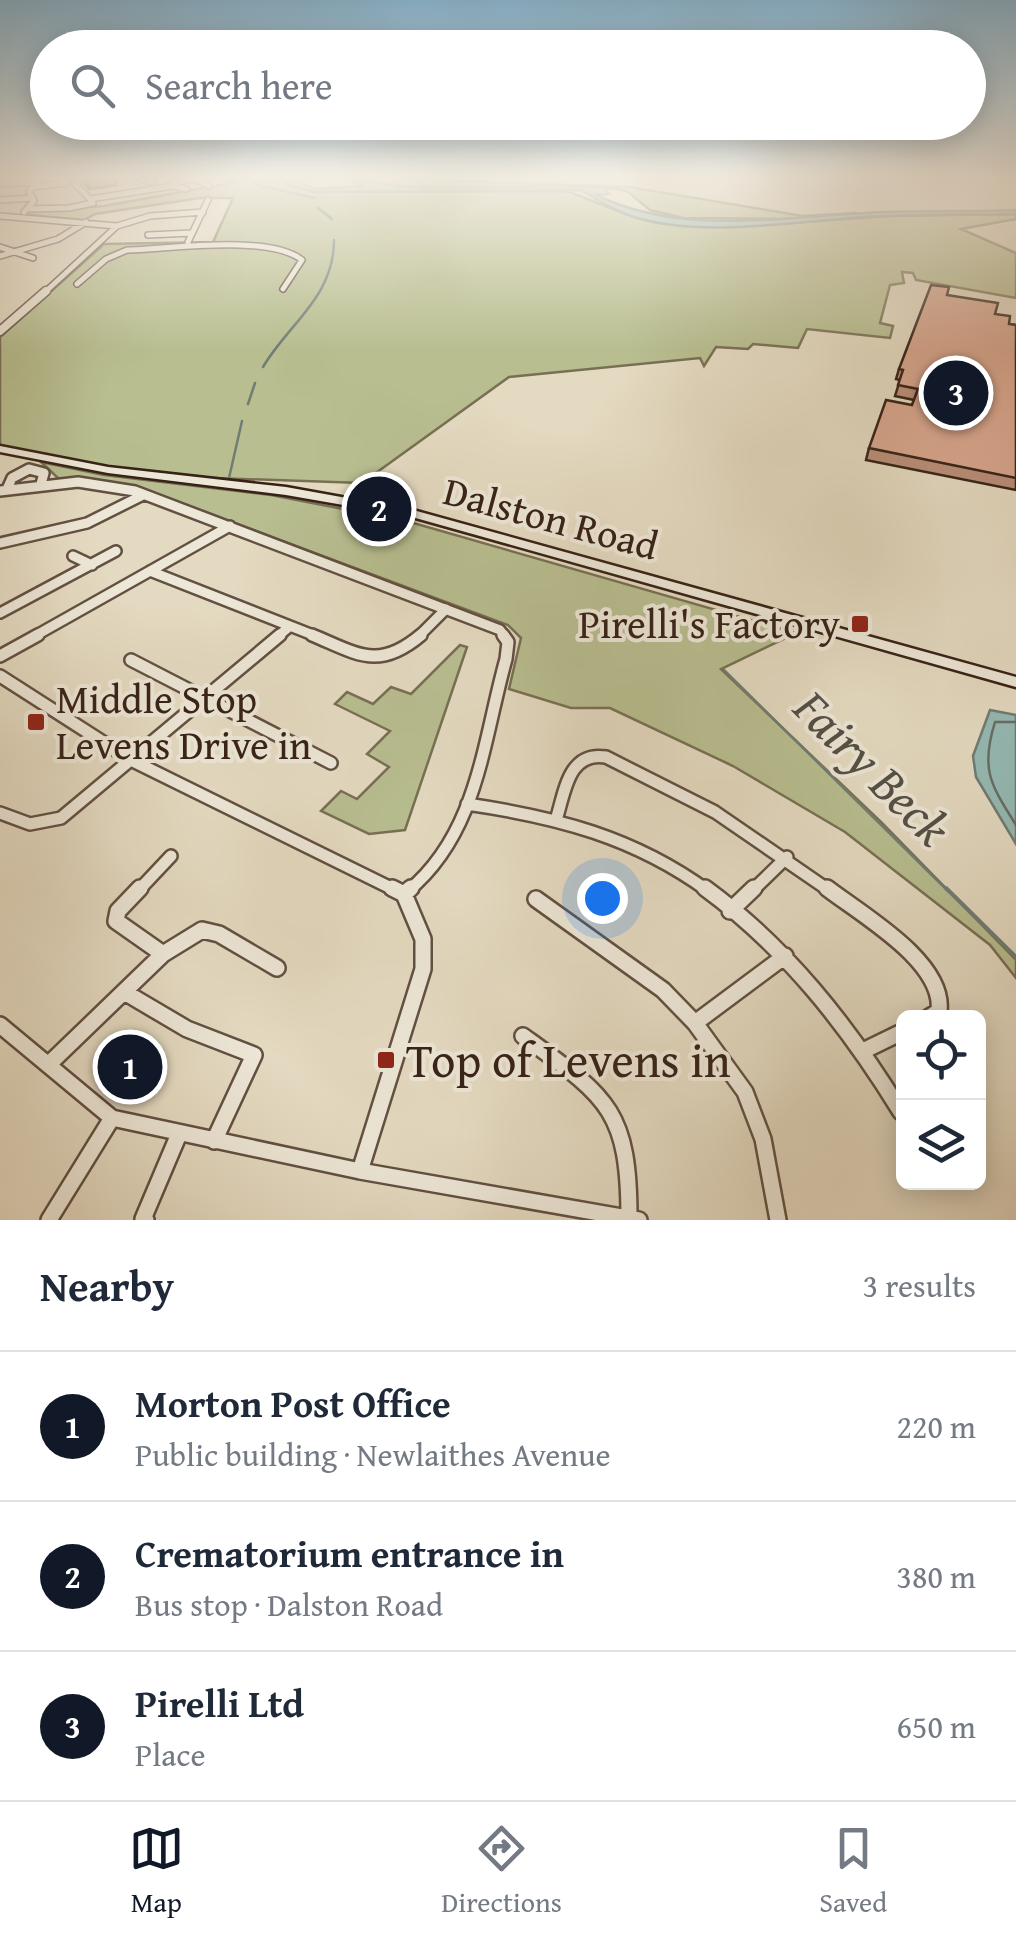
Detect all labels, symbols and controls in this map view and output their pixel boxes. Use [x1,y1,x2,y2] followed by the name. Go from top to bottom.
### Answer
[30,30,986,140] search box
[145,57,333,113] text: Search here
[65,58,120,113] icon: search
[924,356,988,430] pin: 3
[437,461,666,575] street label: Dalston Road
[346,472,412,546] pin: 2
[578,594,840,653] place label: Pirelli's Factory
[849,613,871,635] marker: Pirelli's Factory
[56,669,311,774] place label: Middle Stop Levens Drive in
[778,671,969,862] water label: Fairy Beck
[25,711,47,733] marker: Middle Stop Levens Drive in
[577,873,628,924] your location
[896,1010,986,1190] map controls
[896,1010,986,1100] button: locate
[406,1024,731,1095] place label: Top of Levens in
[98,1030,162,1104] pin: 1
[375,1049,397,1071] marker: Top of Levens in
[896,1100,986,1190] button: layers
[40,1255,174,1316] text: Nearby
[863,1262,976,1309] text: 3 results
[135,1375,451,1431] text: Morton Post Office
[64,1403,81,1450] text: 1
[897,1403,976,1450] text: 220 m
[135,1431,611,1478] text: Public building · Newlaithes Avenue
[135,1525,564,1581] text: Crematorium entrance in
[64,1553,81,1600] text: 2
[897,1553,976,1600] text: 380 m
[135,1581,443,1628] text: Bus stop · Dalston Road
[135,1675,304,1731] text: Pirelli Ltd
[64,1703,81,1750] text: 3
[897,1703,976,1750] text: 650 m
[135,1731,206,1778] text: Place
[129,1821,184,1922] tab: Map
[441,1821,562,1922] tab: Directions
[819,1821,887,1922] tab: Saved

